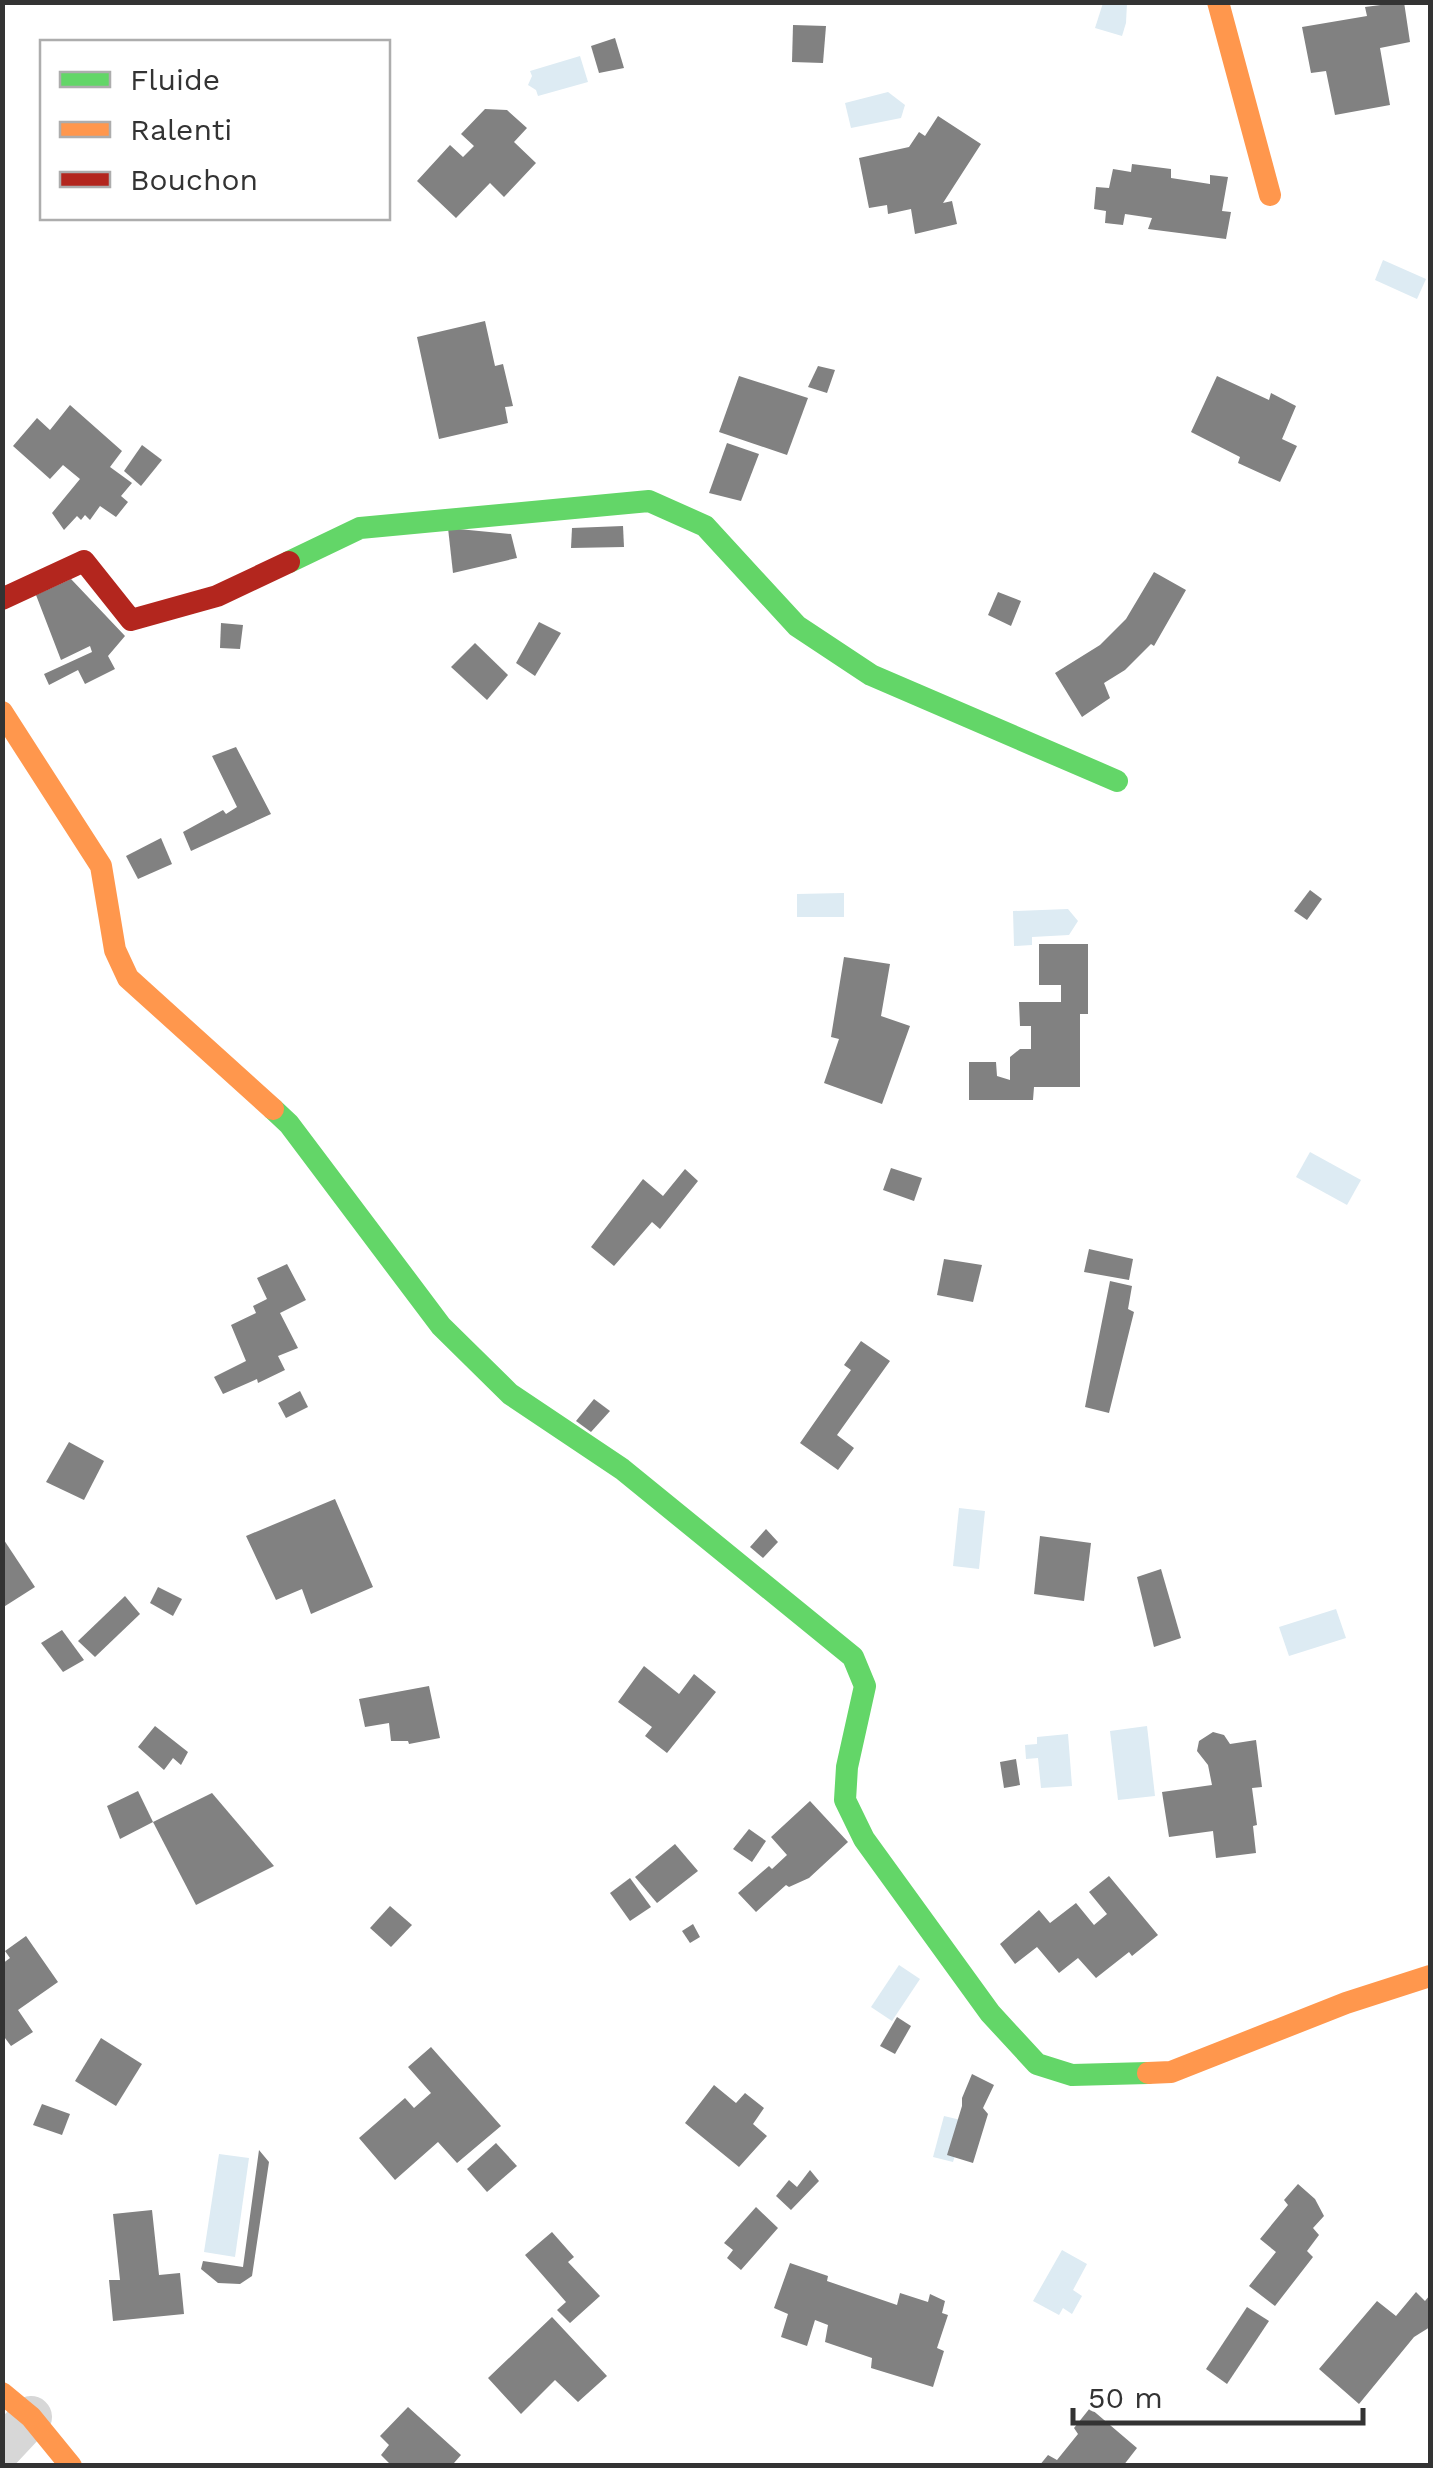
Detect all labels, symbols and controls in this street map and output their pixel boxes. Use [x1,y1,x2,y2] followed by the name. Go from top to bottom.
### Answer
[40,40,390,220] legend
[130,62,220,97] text: Fluide
[130,112,232,147] text: Ralenti
[130,162,258,197] text: Bouchon
[1073,2363,1363,2425] scale bar
[1088,2380,1163,2415] text: 50 m

